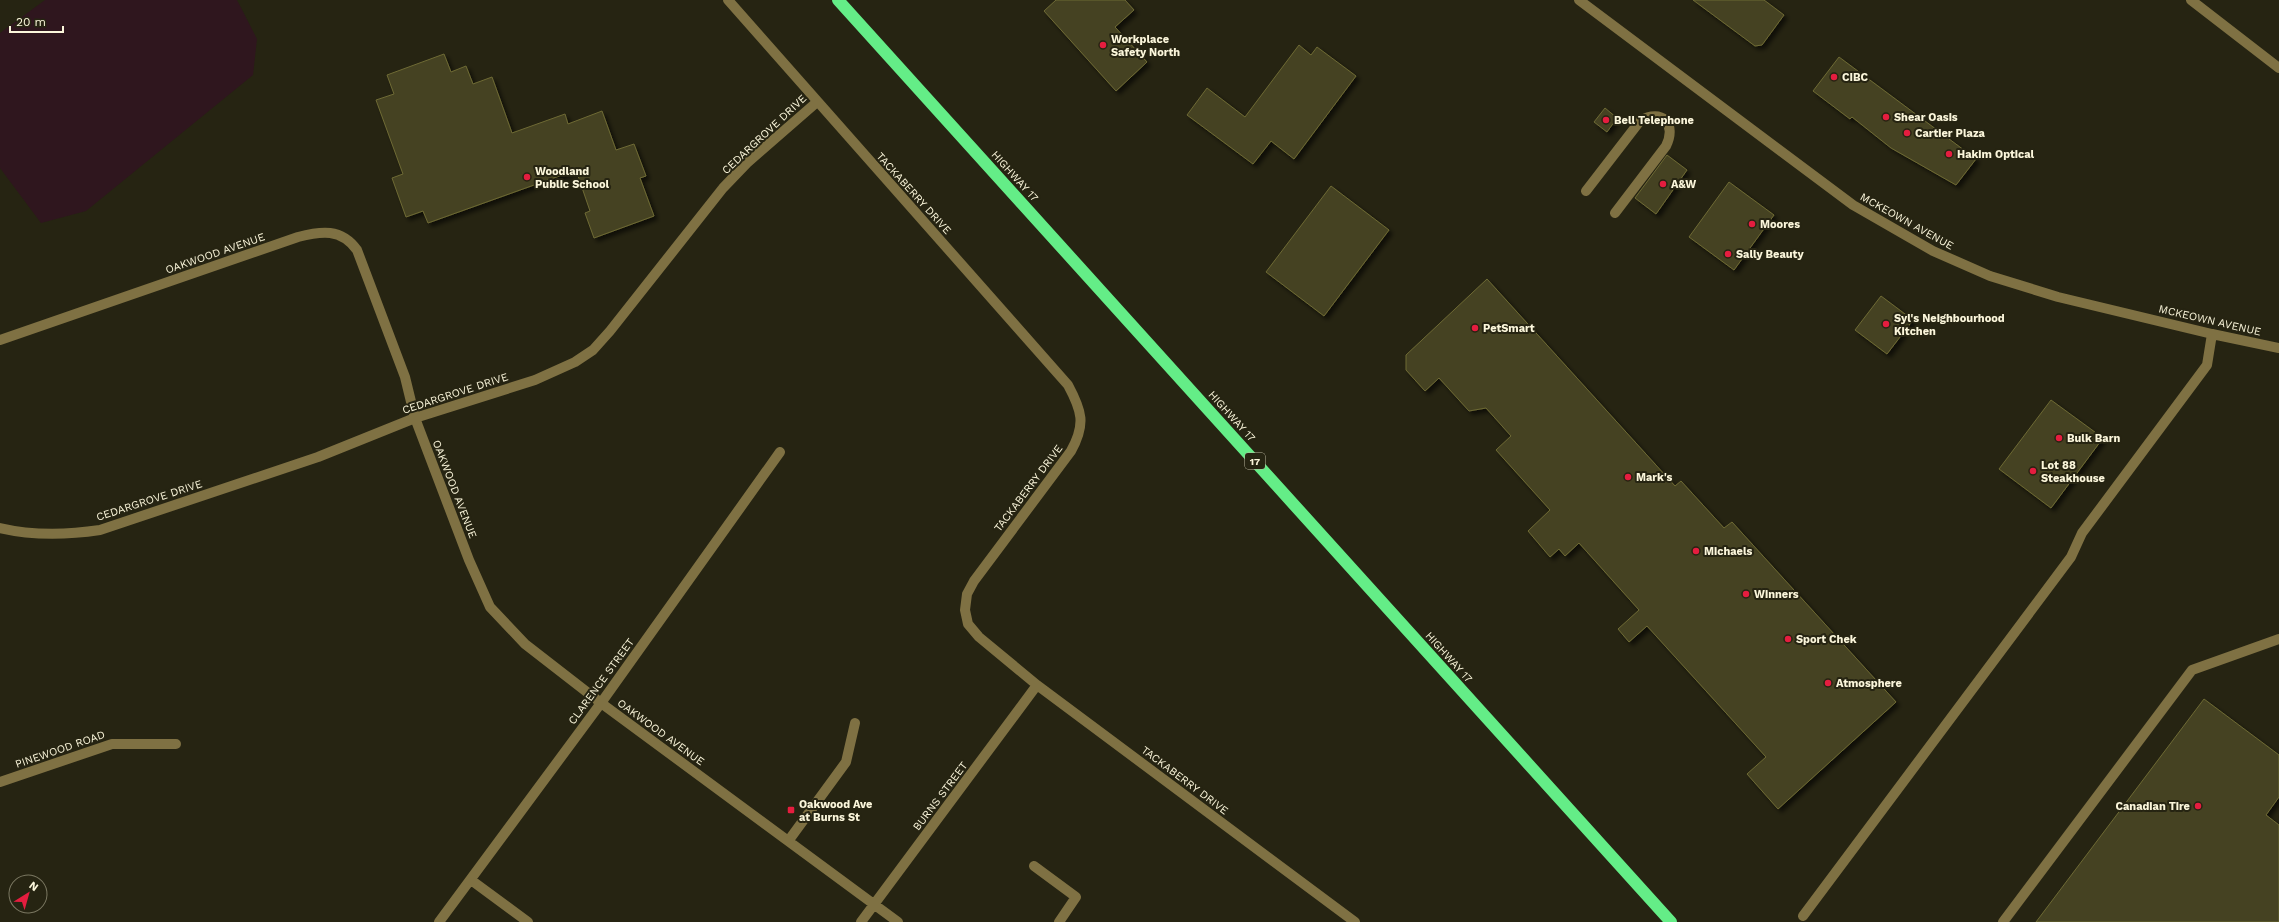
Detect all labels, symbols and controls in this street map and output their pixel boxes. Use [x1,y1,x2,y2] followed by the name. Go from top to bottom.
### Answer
[10,8,63,34] scale bar
[16,15,46,29] text: 20 m
[1111,33,1180,59] place label: Workplace Safety North
[1098,40,1108,50] marker: Workplace Safety North
[1842,71,1869,84] place label: CIBC
[1829,72,1839,82] marker: CIBC
[719,92,809,177] street label: CEDARGROVE DRIVE
[1894,111,1958,124] place label: Shear Oasis
[1881,112,1891,122] marker: Shear Oasis
[1614,114,1694,127] place label: Bell Telephone
[1601,115,1611,125] marker: Bell Telephone
[1915,127,1986,140] place label: Cartier Plaza
[1902,128,1912,138] marker: Cartier Plaza
[988,148,1041,204] street label: HIGHWAY 17
[1957,148,2035,161] place label: Hakim Optical
[1944,149,1954,159] marker: Hakim Optical
[873,150,954,237] street label: TACKABERRY DRIVE
[535,165,610,191] place label: Woodland Public School
[522,172,532,182] marker: Woodland Public School
[1671,178,1696,191] place label: A&W
[1658,179,1668,189] marker: A&W
[1858,190,1956,253] street label: MCKEOWN AVENUE
[1760,218,1800,231] place label: Moores
[1747,219,1757,229] marker: Moores
[164,230,267,277] street label: OAKWOOD AVENUE
[1736,248,1804,261] place label: Sally Beauty
[1723,249,1733,259] marker: Sally Beauty
[2157,302,2262,339] street label: MCKEOWN AVENUE
[1894,312,2005,338] place label: Syl's Neighbourhood Kitchen
[1881,319,1891,329] marker: Syl's Neighbourhood Kitchen
[1483,322,1535,335] place label: PetSmart
[1470,323,1480,333] marker: PetSmart
[401,370,510,417] street label: CEDARGROVE DRIVE
[1205,388,1258,444] street label: HIGHWAY 17
[2067,432,2120,445] place label: Bulk Barn
[2054,433,2064,443] marker: Bulk Barn
[430,438,479,540] street label: OAKWOOD AVENUE
[991,442,1065,534] street label: TACKABERRY DRIVE
[1245,453,1265,469] road number: 17
[2041,459,2105,485] place label: Lot 88 Steakhouse
[2028,466,2038,476] marker: Lot 88 Steakhouse
[1636,471,1673,484] place label: Mark's
[1623,472,1633,482] marker: Mark's
[95,477,204,524] street label: CEDARGROVE DRIVE
[1704,545,1753,558] place label: Michaels
[1691,546,1701,556] marker: Michaels
[1754,588,1799,601] place label: Winners
[1741,589,1751,599] marker: Winners
[1422,629,1475,685] street label: HIGHWAY 17
[1796,633,1857,646] place label: Sport Chek
[1783,634,1793,644] marker: Sport Chek
[566,635,637,727] street label: CLARENCE STREET
[1836,677,1902,690] place label: Atmosphere
[1823,678,1833,688] marker: Atmosphere
[615,696,707,768] street label: OAKWOOD AVENUE
[14,728,107,771] street label: PINEWOOD ROAD
[1139,743,1231,817] street label: TACKABERRY DRIVE
[910,759,971,833] street label: BURNS STREET
[799,798,872,824] place label: Oakwood Ave at Burns St
[2115,800,2190,813] place label: Canadian Tire
[2193,801,2203,811] marker: Canadian Tire
[786,805,796,815] marker: Oakwood Ave at Burns St
[8,874,48,914] north arrow
[27,879,41,894] text: N

